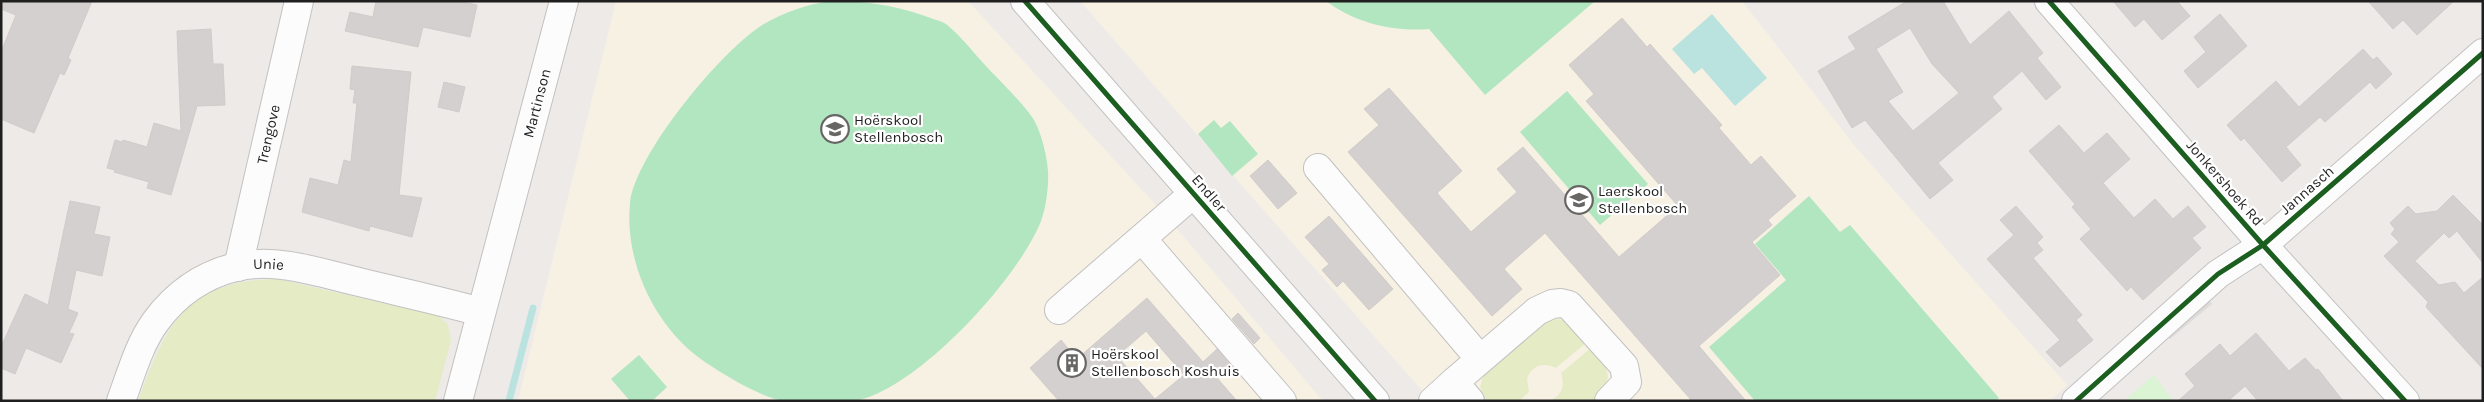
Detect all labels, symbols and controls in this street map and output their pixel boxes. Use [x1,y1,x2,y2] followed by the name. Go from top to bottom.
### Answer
[519,67,555,140] street label: Martinson
[253,103,284,166] street label: Trengove
[854,111,943,146] place label: Hoërskool Stellenbosch
[820,114,850,144] school or university icon: Hoërskool Stellenbosch
[2183,136,2267,230] street label: Jonkershoek Rd
[2276,162,2338,218] street label: Jannasch
[1188,171,1231,216] street label: Endler
[1598,182,1687,217] place label: Laerskool Stellenbosch
[1564,185,1594,215] school or university icon: Laerskool Stellenbosch
[253,255,285,274] street label: Unie
[1091,345,1240,380] place label: Hoërskool Stellenbosch Koshuis
[1057,348,1087,378] building icon: Hoërskool Stellenbosch Koshuis

